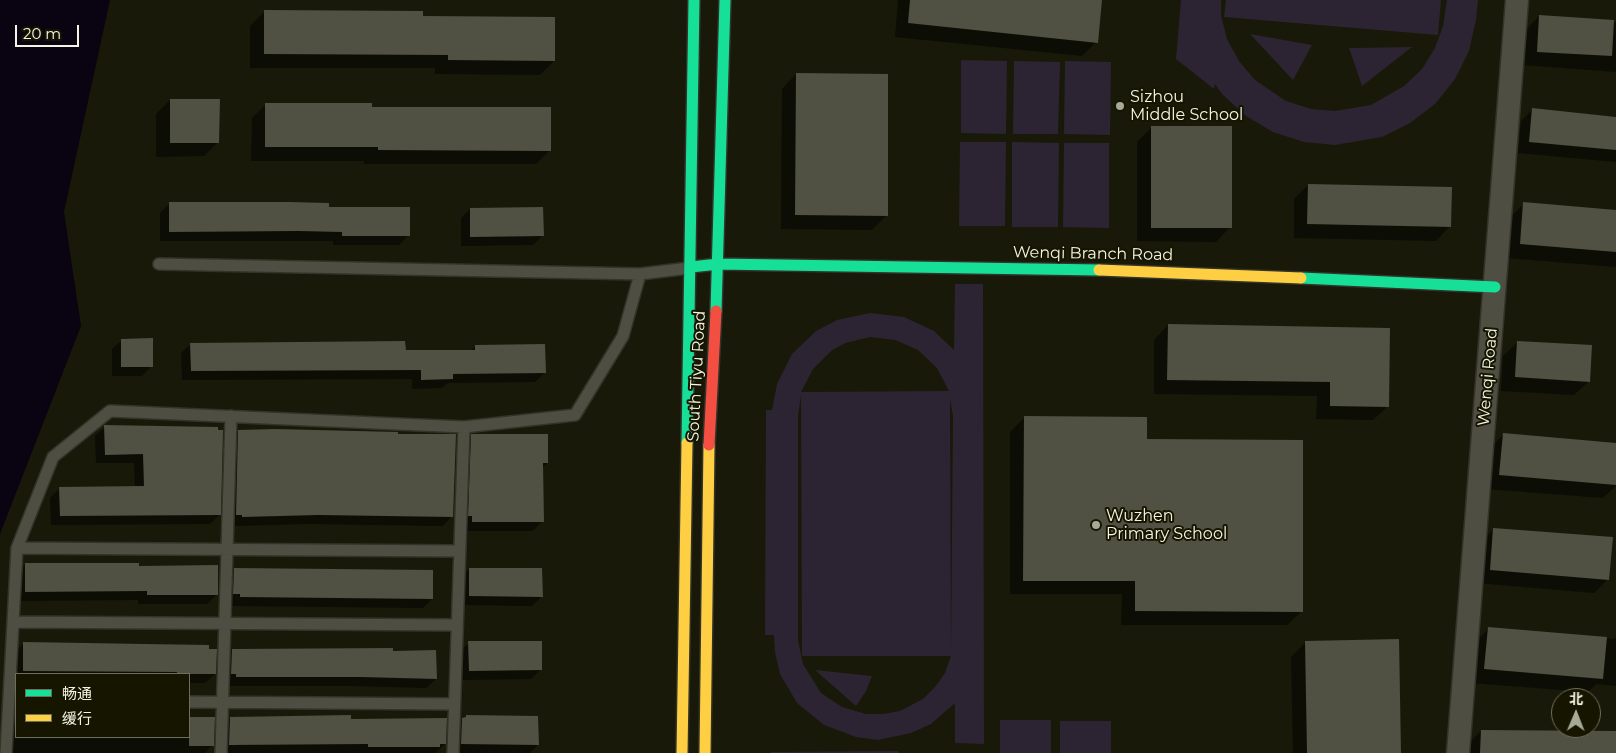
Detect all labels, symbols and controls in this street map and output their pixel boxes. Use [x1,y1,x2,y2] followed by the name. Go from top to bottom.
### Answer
[18,15,81,47] scale bar
[23,24,61,43] text: 20 m
[1130,87,1243,125] place label: Sizhou Middle School
[1114,100,1126,112] marker: Sizhou Middle School
[1013,243,1173,265] street label: Wenqi Branch Road
[684,310,710,442] street label: South Tiyu Road
[1474,327,1502,427] street label: Wenqi Road
[1106,506,1227,544] place label: Wuzhen Primary School
[1090,519,1102,531] marker: Wuzhen Primary School
[15,673,190,738] legend
[62,684,92,703] text: 畅通
[1551,688,1601,738] north arrow
[1569,690,1583,708] text: 北
[62,709,92,728] text: 缓行

